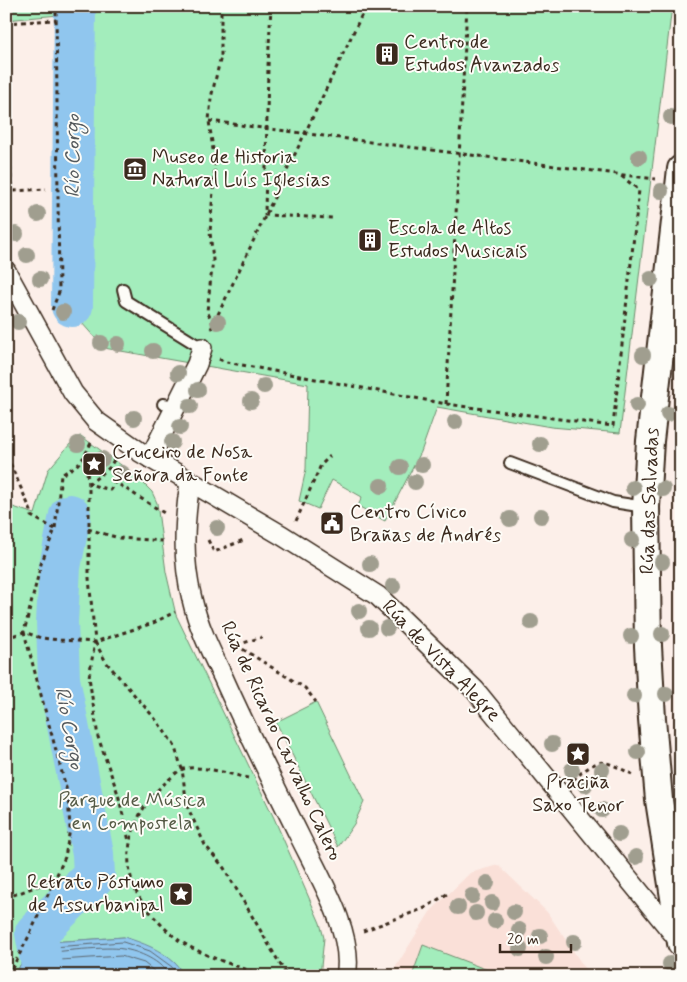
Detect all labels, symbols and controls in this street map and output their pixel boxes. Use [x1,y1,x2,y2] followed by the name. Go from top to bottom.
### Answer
[404,29,560,79] place label: Centro de Estudos Avanzados
[374,41,400,67] building icon: Centro de Estudos Avanzados
[59,113,89,198] water label: Río Corgo
[152,144,330,196] place label: Museo de Historia Natural Luís Iglesias
[122,156,148,182] museum icon: Museo de Historia Natural Luís Iglesias
[388,215,527,265] place label: Escola de Altos Estudos Musicais
[357,227,383,253] building icon: Escola de Altos Estudos Musicais
[634,427,666,575] street label: Rúa das Salvadas
[112,439,253,489] place label: Cruceiro de Nosa Señora da Fonte
[81,451,107,477] place icon: Cruceiro de Nosa Señora da Fonte
[350,499,501,549] place label: Centro Cívico Brañas de Andrés
[319,510,345,536] public building icon: Centro Cívico Brañas de Andrés
[374,594,507,730] street label: Rúa de Vista Alegre
[214,617,348,865] street label: Rúa de Ricardo Carvalho Calero
[45,684,91,773] water label: Río Corgo
[565,741,591,767] place icon: Praciña Saxo Tenor
[532,769,624,819] place label: Praciña Saxo Tenor
[58,787,206,837] park label: Parque de Música en Compostela
[27,869,164,919] place label: Retrato Póstumo de Assurbanipal
[168,881,194,907] place icon: Retrato Póstumo de Assurbanipal
[500,922,571,954] scale bar
[507,930,539,950] text: 20 m

